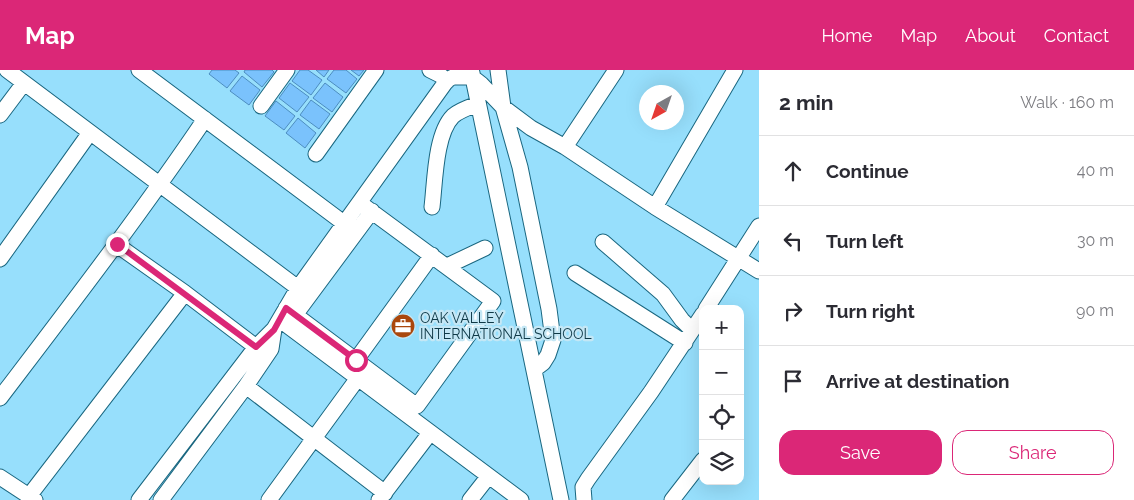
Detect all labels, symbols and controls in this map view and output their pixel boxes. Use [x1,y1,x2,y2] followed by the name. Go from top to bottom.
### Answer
[25,21,75,50] text: Map
[821,25,872,46] text: Home
[900,25,937,46] text: Map
[965,25,1016,46] text: About
[1044,25,1109,46] text: Contact
[639,85,684,130] north arrow
[779,90,833,115] text: 2 min
[1020,93,1114,112] text: Walk · 160 m
[779,157,807,185] icon: ahead
[826,160,909,182] text: Continue
[1077,161,1114,180] text: 40 m
[779,227,807,255] icon: left
[826,230,903,252] text: Turn left
[1077,231,1114,250] text: 30 m
[106,233,129,256] route end
[779,297,807,325] icon: right
[826,300,915,322] text: Turn right
[1076,301,1114,320] text: 90 m
[699,305,744,485] map controls
[699,305,744,350] button: +
[420,310,592,342] place label: OAK VALLEY INTERNATIONAL SCHOOL
[390,313,416,339] office icon: OAK VALLEY INTERNATIONAL SCHOOL
[345,349,368,372] route start
[699,350,744,395] button: −
[779,367,807,395] icon: arrive
[826,370,1010,392] text: Arrive at destination
[699,395,744,440] button: locate
[779,430,942,475] button: Save
[952,430,1114,475] button: Share
[699,440,744,485] button: layers

